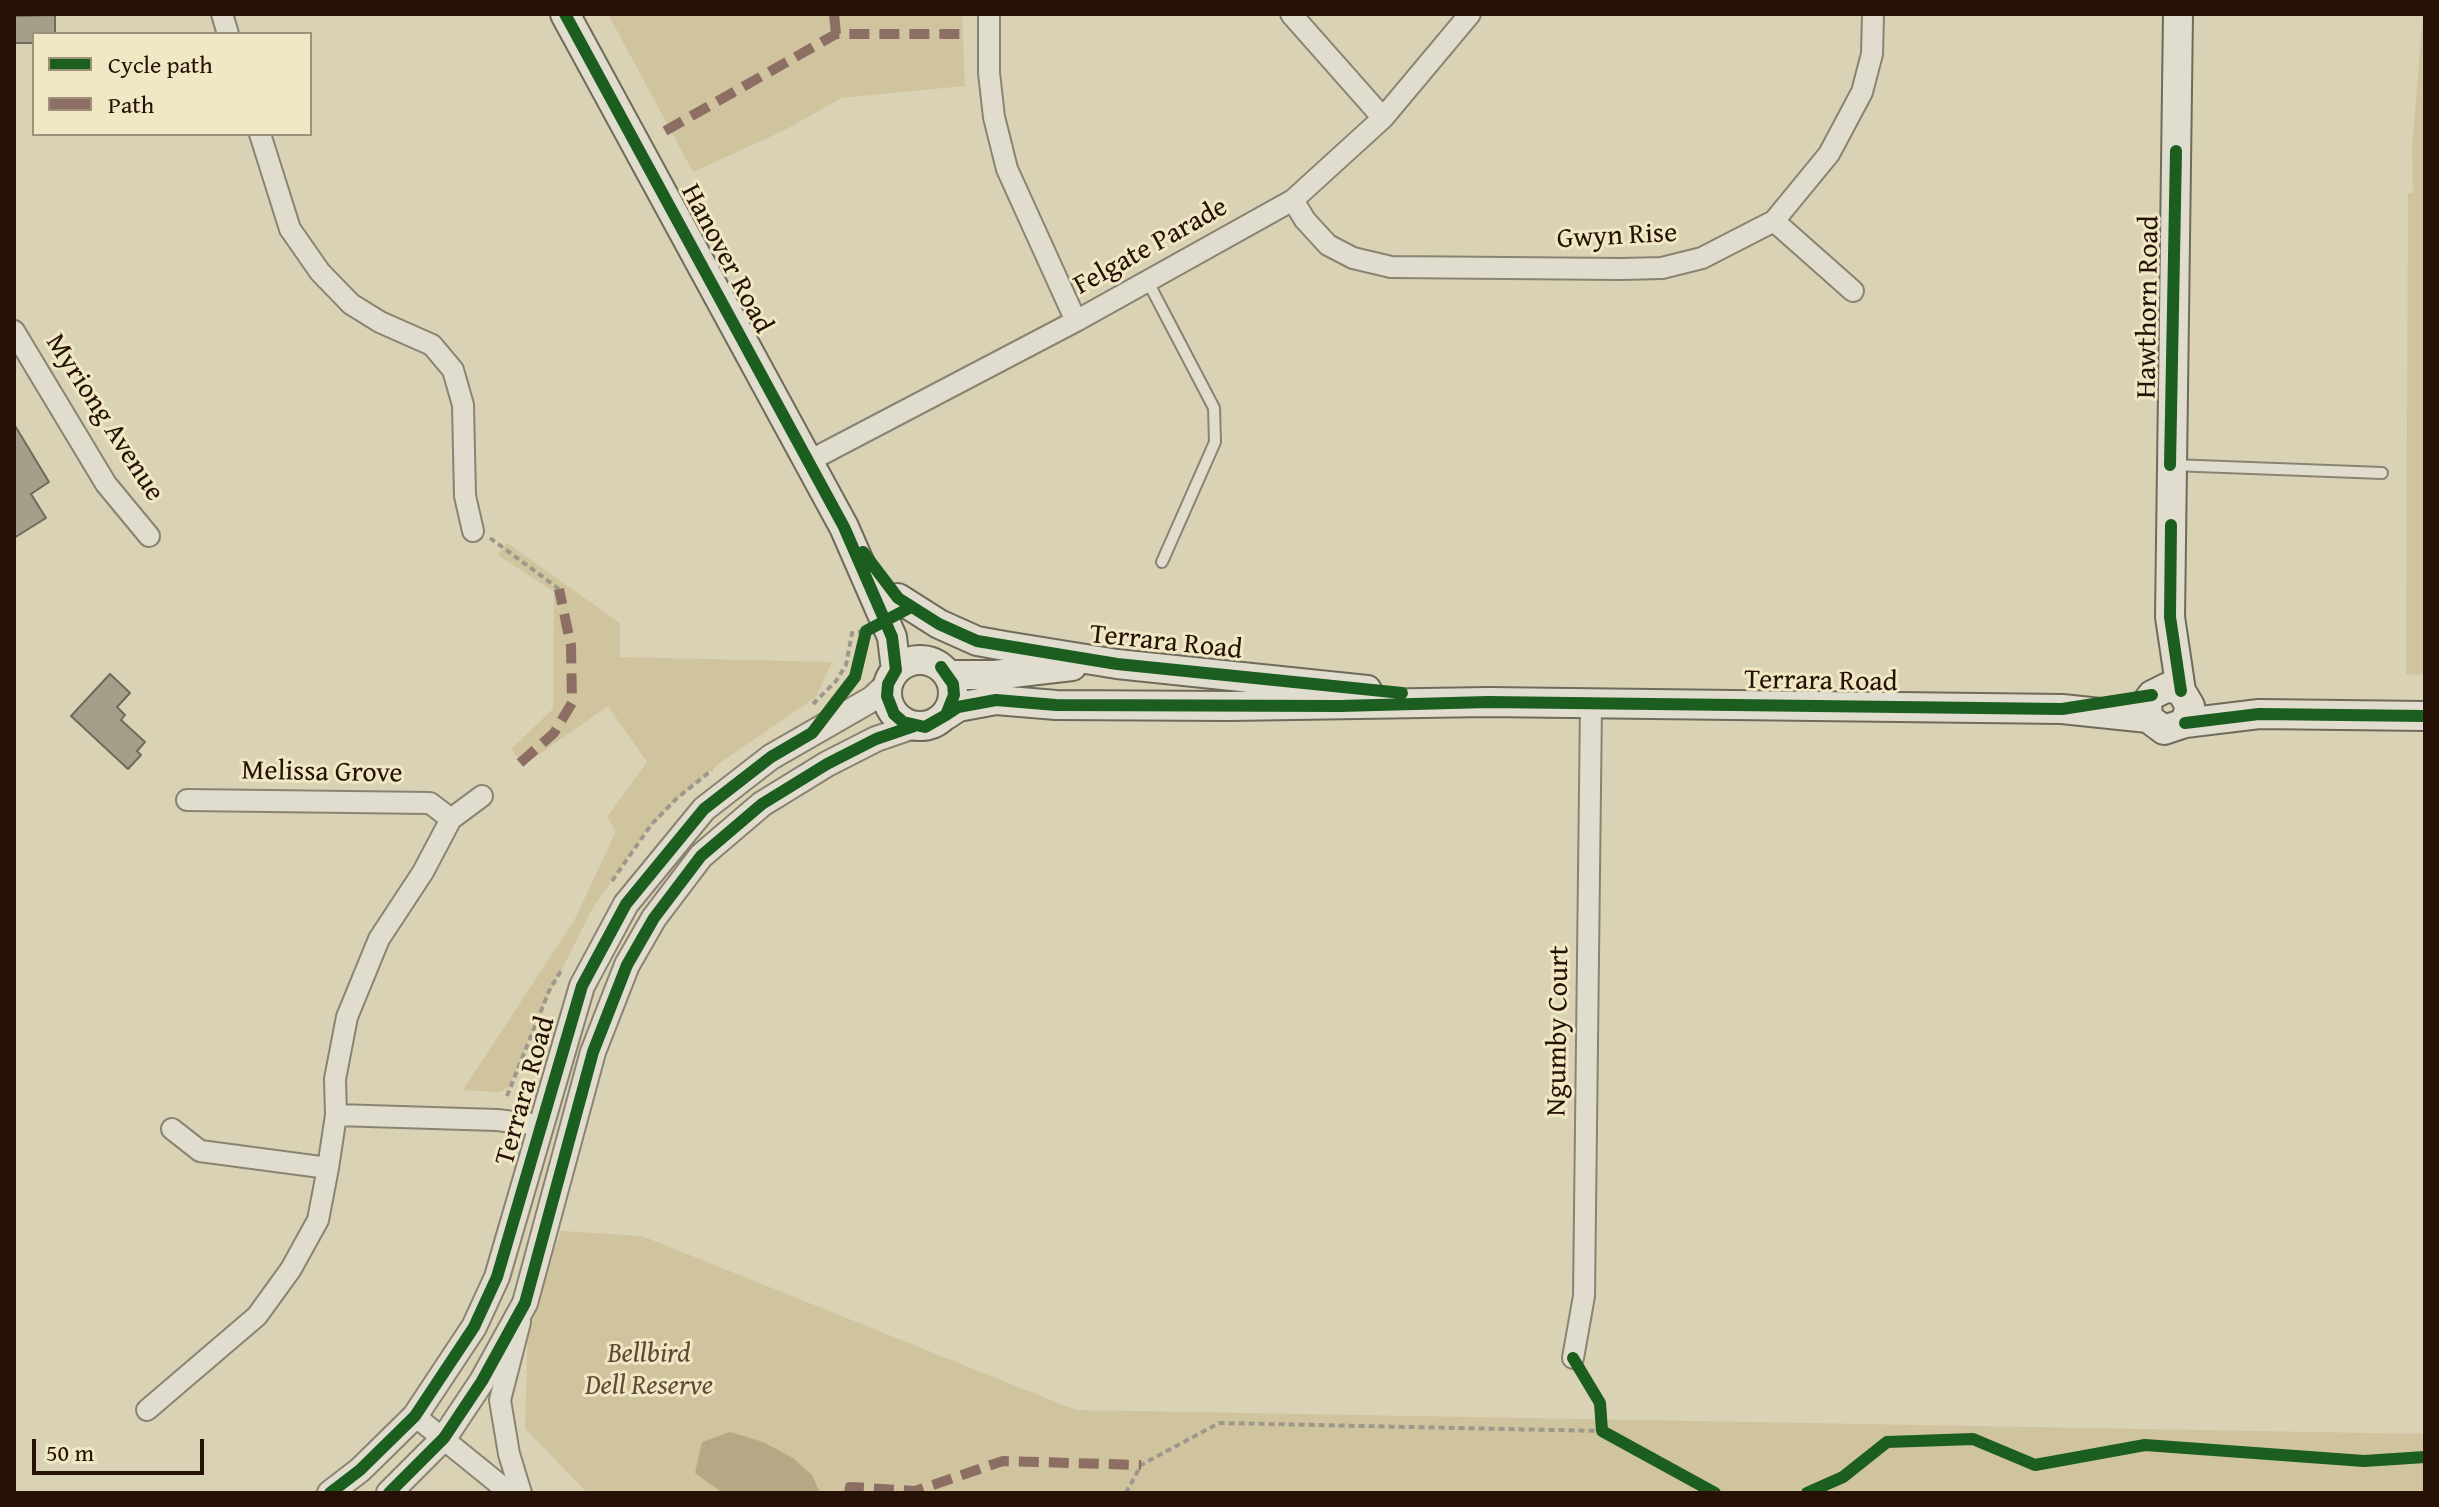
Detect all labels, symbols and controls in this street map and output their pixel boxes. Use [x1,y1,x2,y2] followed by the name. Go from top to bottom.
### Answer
[32,32,312,136] legend
[108,47,213,82] text: Cycle path
[108,87,154,122] text: Path
[673,179,779,339] street label: Hanover Road
[1068,191,1234,303] street label: Felgate Parade
[2131,215,2167,399] street label: Hawthorn Road
[1556,217,1678,257] street label: Gwyn Rise
[38,328,170,508] street label: Myriong Avenue
[1088,618,1244,668] street label: Terrara Road
[1744,664,1898,700] street label: Terrara Road
[241,755,403,791] street label: Melissa Grove
[1541,945,1577,1117] street label: Ngumby Court
[489,1013,563,1169] street label: Terrara Road
[585,1338,713,1404] park label: Bellbird Dell Reserve
[36,1423,208,1473] scale bar
[46,1435,94,1470] text: 50 m

